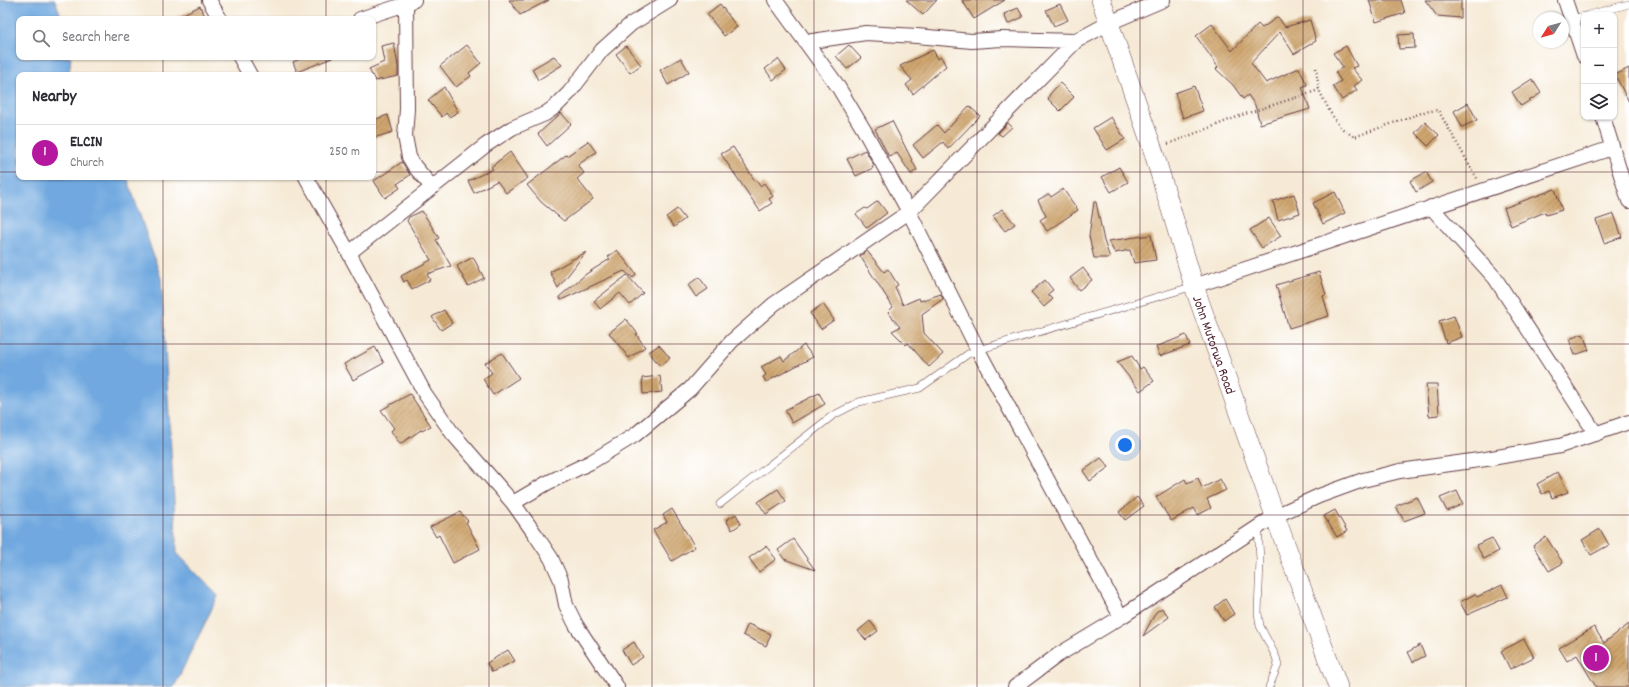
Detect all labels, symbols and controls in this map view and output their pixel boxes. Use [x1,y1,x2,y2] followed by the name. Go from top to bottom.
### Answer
[1533,12,1569,48] north arrow
[1581,12,1617,120] map controls
[1581,12,1617,48] button: +
[16,16,376,60] search box
[30,27,52,49] icon: search
[62,27,130,49] text: Search here
[1581,48,1617,84] button: −
[1581,84,1617,120] button: layers
[32,86,76,110] text: Nearby
[70,132,102,154] text: ELCIN
[44,143,46,162] text: 1
[329,143,360,162] text: 250 m
[70,154,104,173] text: Church
[1186,293,1239,397] street label: John Mutorwa Road
[1115,435,1135,455] your location
[1583,643,1609,673] pin: 1

